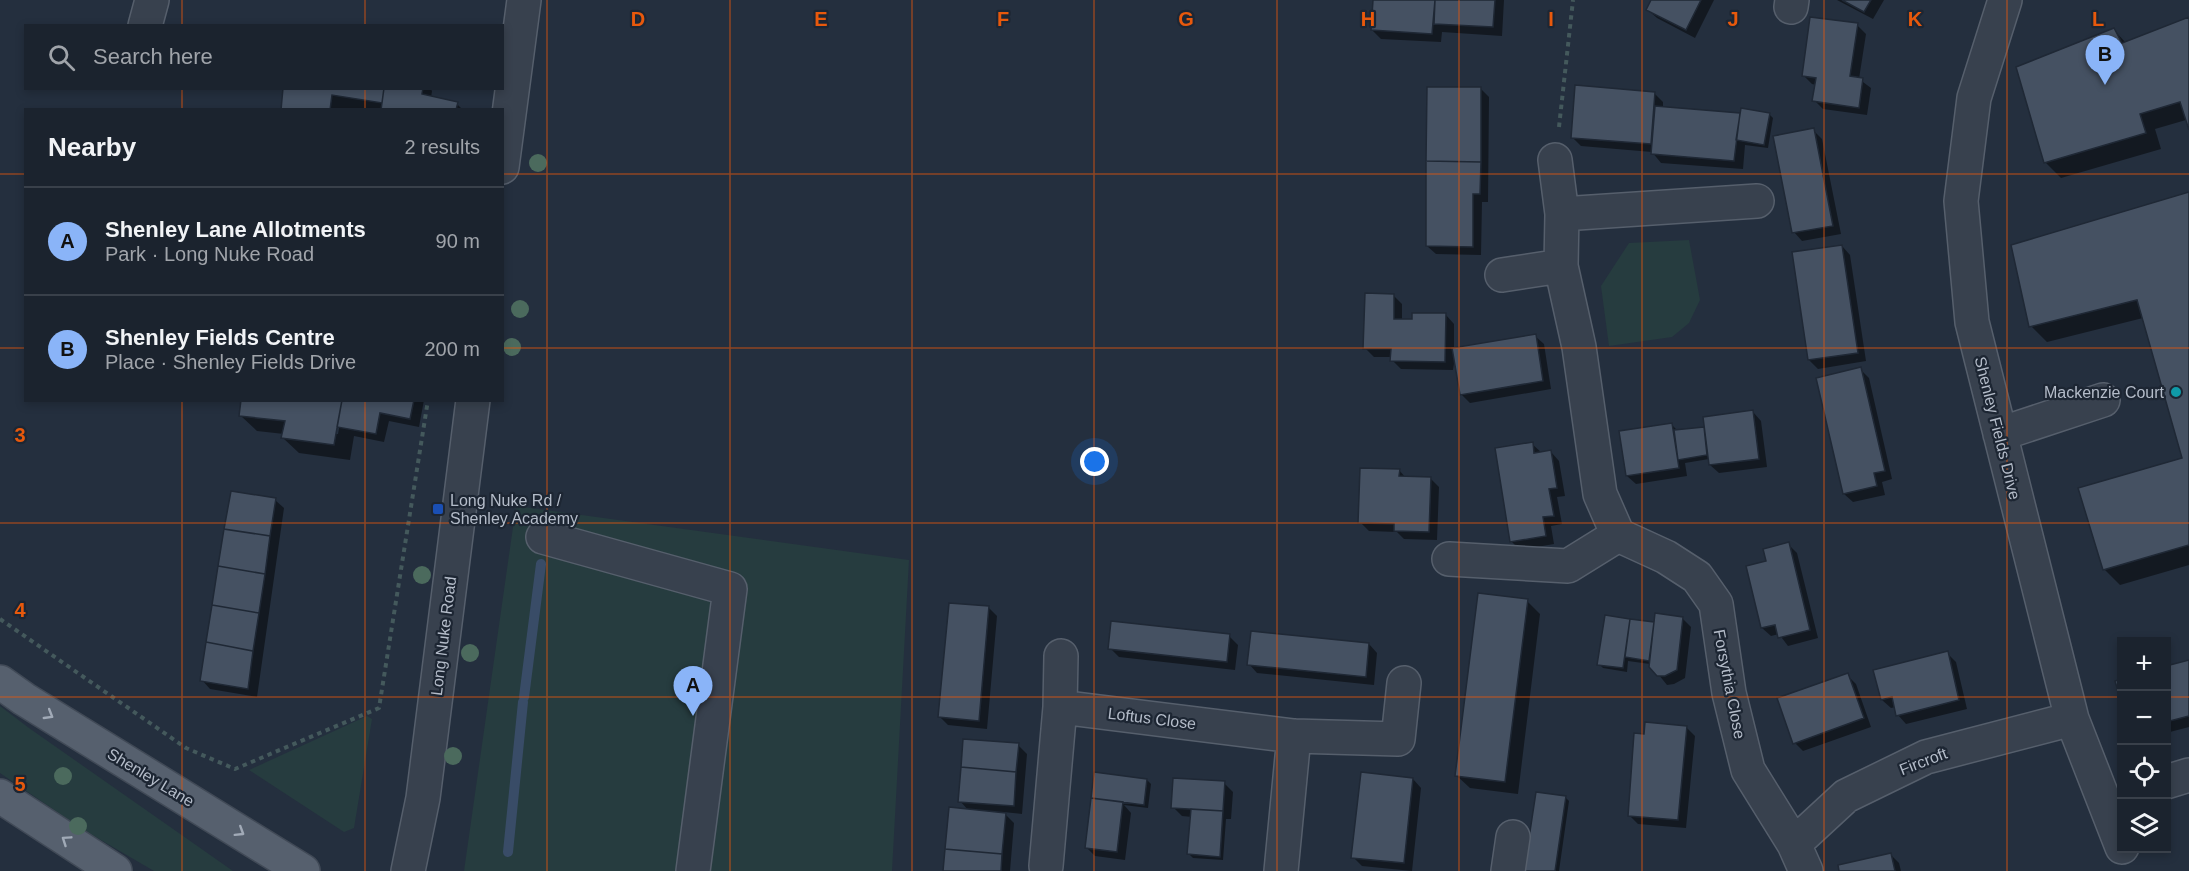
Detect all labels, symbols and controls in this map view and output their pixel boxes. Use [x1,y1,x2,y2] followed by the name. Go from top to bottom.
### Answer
[631,8,645,30] text: D
[814,8,828,30] text: E
[997,8,1009,30] text: F
[1178,8,1194,30] text: G
[1361,8,1375,30] text: H
[1548,8,1554,30] text: I
[1727,8,1739,30] text: J
[1908,8,1923,30] text: K
[2092,8,2104,30] text: L
[24,24,504,90] search box
[2086,36,2124,85] pin: B
[45,41,78,74] icon: search
[93,44,213,69] text: Search here
[48,132,136,162] text: Nearby
[404,136,480,158] text: 2 results
[105,217,366,242] text: Shenley Lane Allotments
[60,230,75,252] text: A
[436,230,480,252] text: 90 m
[105,243,314,265] text: Park · Long Nuke Road
[105,325,335,350] text: Shenley Fields Centre
[60,338,75,360] text: B
[424,338,480,360] text: 200 m
[105,351,356,373] text: Place · Shenley Fields Drive
[1972,355,2024,501] street label: Shenley Fields Drive
[2044,384,2165,401] place label: Mackenzie Court
[2169,385,2183,399] marker: Mackenzie Court
[14,424,26,446] text: 3
[1080,447,1109,476] your location
[450,492,578,527] place label: Long Nuke Rd / Shenley Academy
[431,502,445,516] marker: Long Nuke Rd / Shenley Academy
[428,575,459,697] street label: Long Nuke Road
[14,599,26,621] text: 4
[1711,628,1748,740] street label: Forsythia Close
[2117,637,2171,853] map controls
[2117,637,2171,691] button: +
[674,666,712,716] pin: A
[2117,691,2171,745] button: −
[1107,705,1197,732] street label: Loftus Close
[43,707,53,719] one-way arrow
[1897,744,1950,778] street label: Fircroft
[104,745,197,810] street label: Shenley Lane
[2117,745,2171,799] button: locate
[14,773,26,795] text: 5
[2117,799,2171,853] button: layers
[233,825,244,836] one-way arrow
[62,836,73,847] one-way arrow

